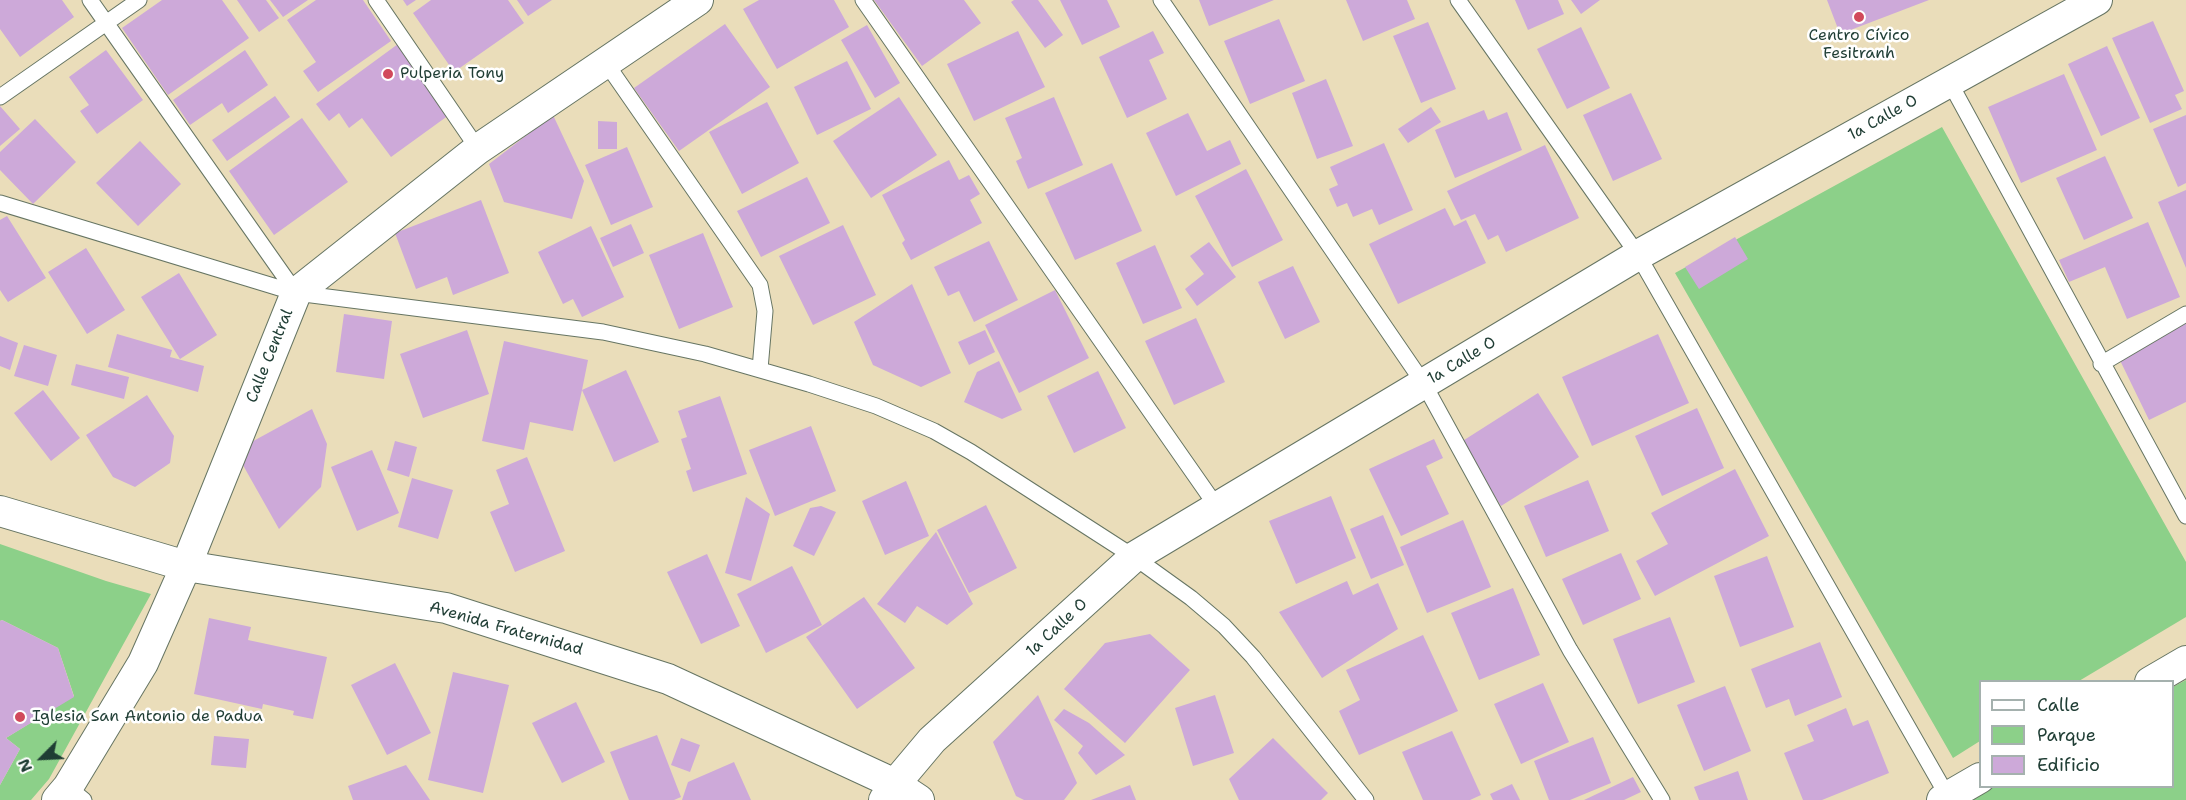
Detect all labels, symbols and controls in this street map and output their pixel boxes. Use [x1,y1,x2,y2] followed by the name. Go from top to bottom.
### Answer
[1852,10,1866,24] marker: Centro Cívico Fesitranh
[1809,26,1909,64] place label: Centro Cívico Fesitranh
[400,64,504,84] place label: Pulperia Tony
[381,67,395,81] marker: Pulperia Tony
[1845,91,1921,145] street label: 1a Calle O
[242,306,298,406] street label: Calle Central
[1424,333,1500,389] street label: 1a Calle O
[1022,595,1092,661] street label: 1a Calle O
[427,598,585,660] street label: Avenida Fraternidad
[1979,680,2174,788] legend
[2037,693,2080,717] text: Calle
[32,707,263,727] place label: Iglesia San Antonio de Padua
[13,710,27,724] marker: Iglesia San Antonio de Padua
[2037,723,2096,747] text: Parque
[12,728,72,788] north arrow
[2037,753,2100,777] text: Edificio
[13,755,37,776] text: N

